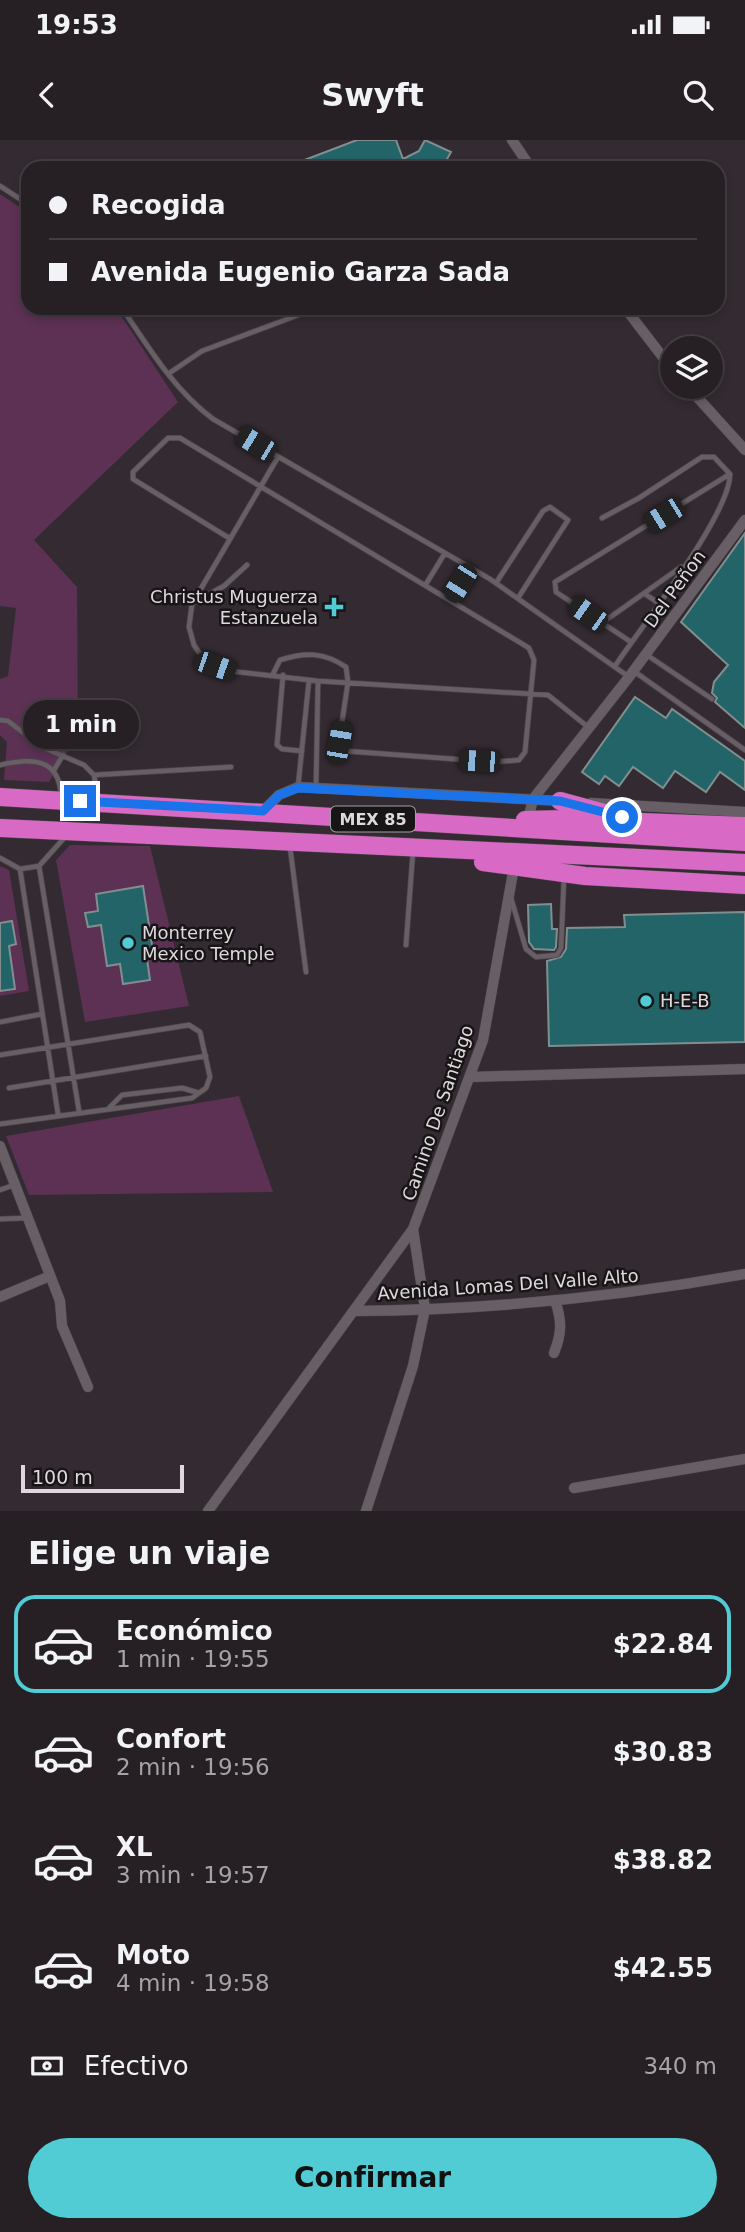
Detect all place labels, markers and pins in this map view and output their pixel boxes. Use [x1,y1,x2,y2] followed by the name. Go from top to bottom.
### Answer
[150,586,318,628] place label: Christus Muguerza Estanzuela
[324,597,344,617] marker: Christus Muguerza Estanzuela
[142,922,275,964] place label: Monterrey Mexico Temple
[120,935,136,951] marker: Monterrey Mexico Temple
[660,990,710,1011] place label: H-E-B
[638,993,654,1009] marker: H-E-B

